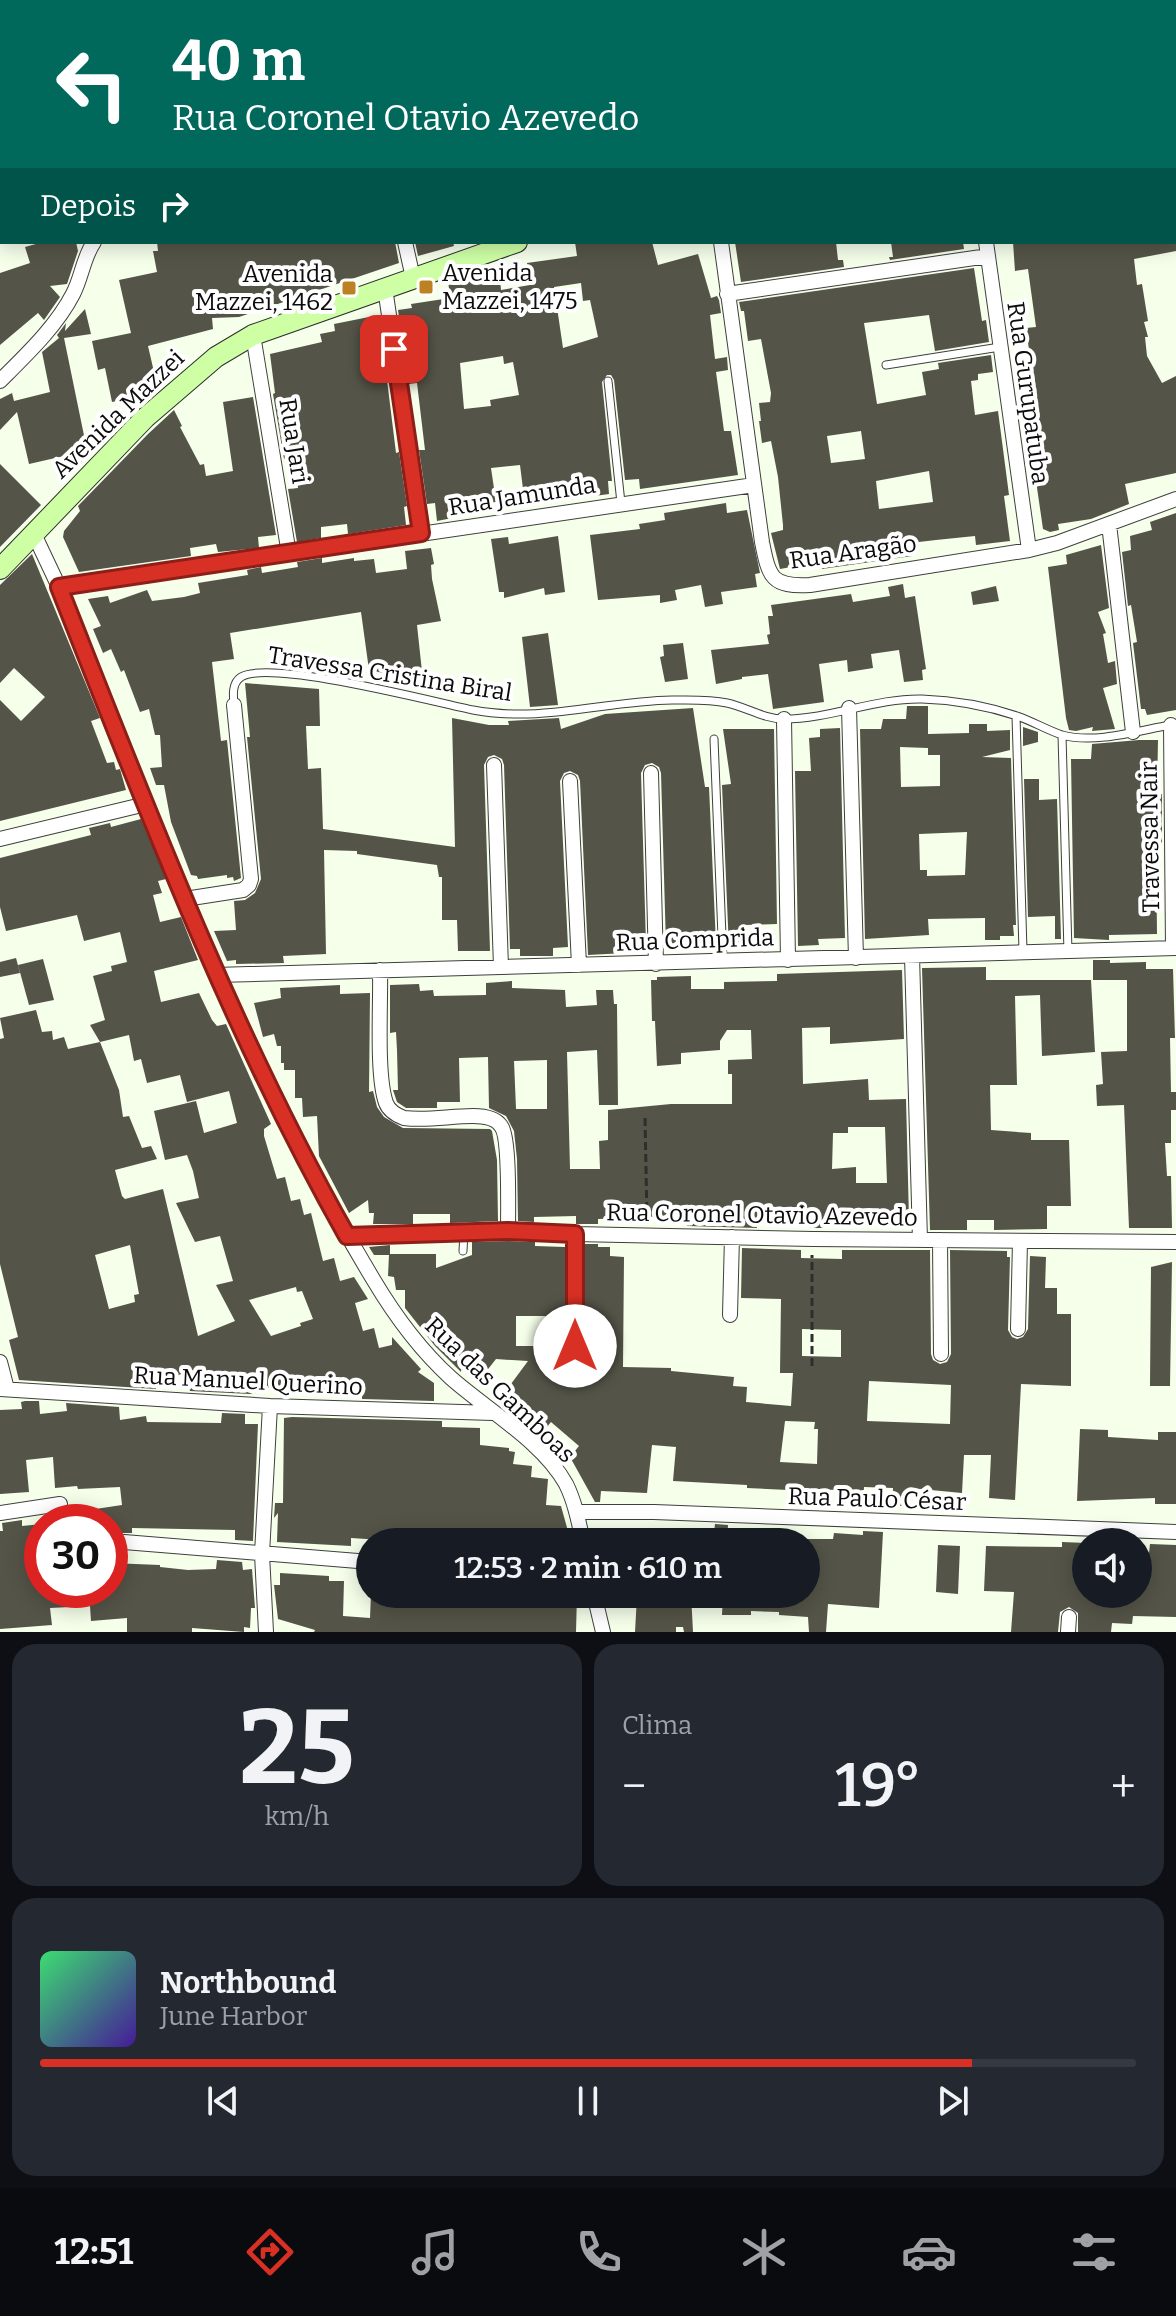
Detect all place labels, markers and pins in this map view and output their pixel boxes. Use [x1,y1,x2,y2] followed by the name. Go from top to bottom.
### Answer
[442,259,578,315] place label: Avenida Mazzei, 1475
[195,260,333,316] place label: Avenida Mazzei, 1462
[417,278,435,296] marker: Avenida Mazzei, 1475
[340,279,358,297] marker: Avenida Mazzei, 1462
[360,315,428,383] pin

